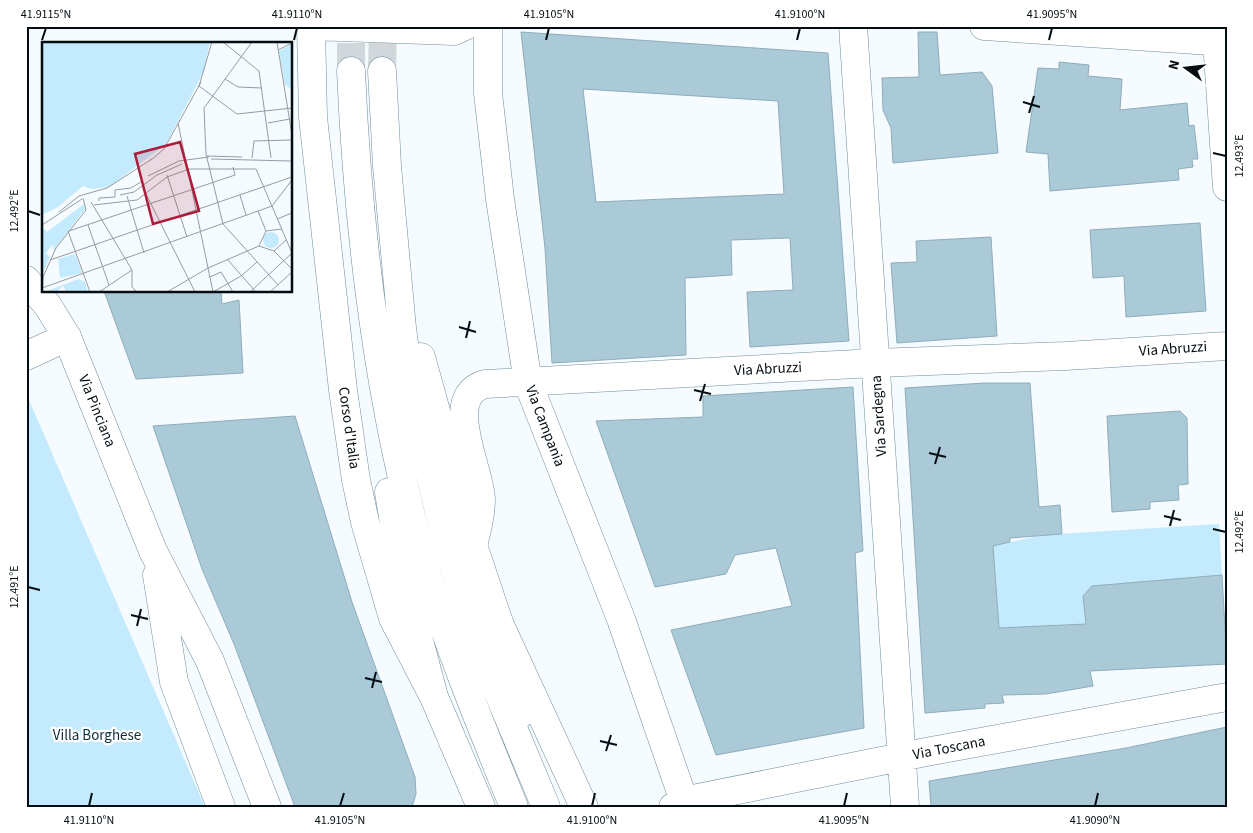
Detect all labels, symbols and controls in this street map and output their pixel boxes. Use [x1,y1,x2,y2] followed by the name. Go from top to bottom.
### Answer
[21,6,71,23] text: 41.9115°N
[272,6,322,23] text: 41.9110°N
[524,6,574,23] text: 41.9105°N
[775,6,825,23] text: 41.9100°N
[1027,6,1077,23] text: 41.9095°N
[42,42,292,292] inset map
[1160,42,1210,92] north arrow
[1164,58,1185,72] text: N
[1231,134,1248,178] text: 12.493°E
[6,189,23,233] text: 12.492°E
[1138,336,1208,362] street label: Via Abruzzi
[733,357,803,381] street label: Via Abruzzi
[73,372,121,450] street label: Via Pinciana
[866,375,892,457] street label: Via Sardegna
[520,382,570,470] street label: Via Campania
[333,386,365,470] street label: Corso d'Italia
[1231,510,1248,554] text: 12.492°E
[6,565,23,609] text: 12.491°E
[53,725,141,746] park label: Villa Borghese
[911,731,987,765] street label: Via Toscana
[64,812,114,829] text: 41.9110°N
[315,812,365,829] text: 41.9105°N
[567,812,617,829] text: 41.9100°N
[819,812,869,829] text: 41.9095°N
[1070,812,1120,829] text: 41.9090°N

